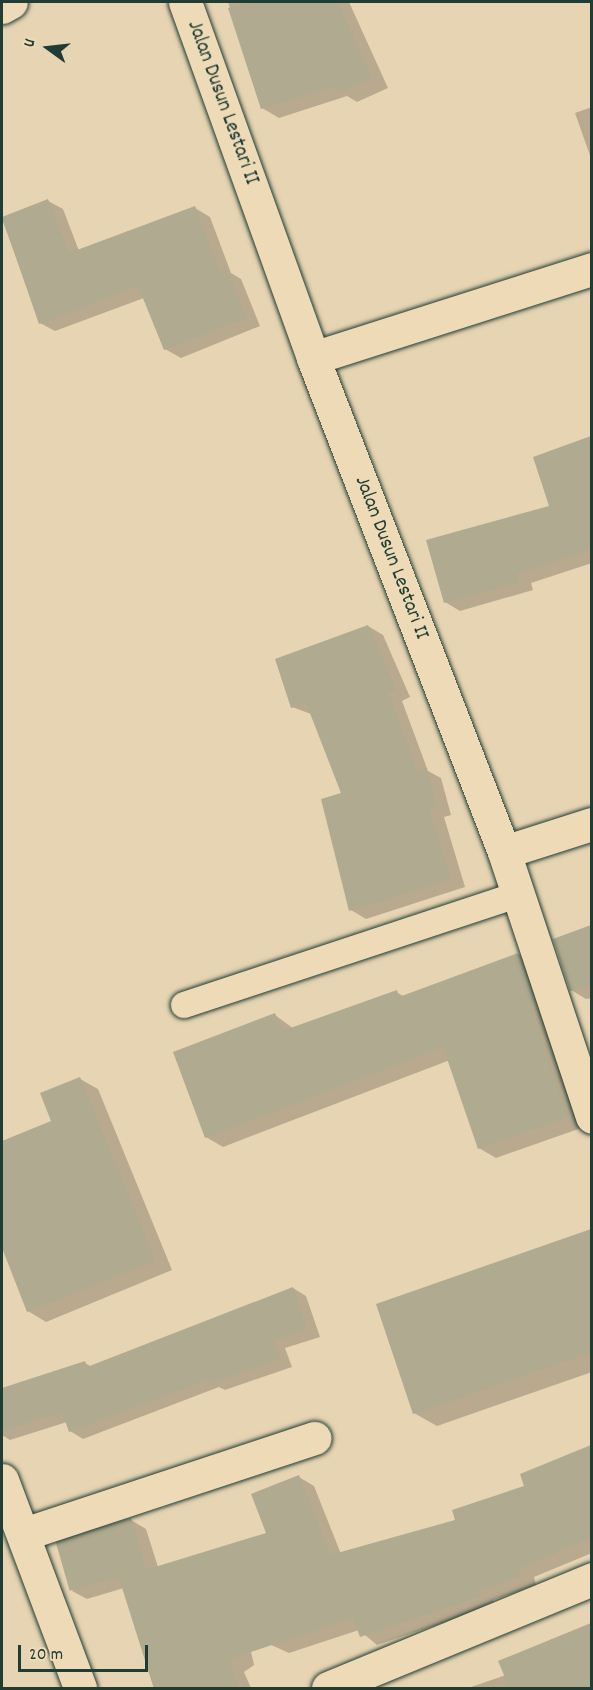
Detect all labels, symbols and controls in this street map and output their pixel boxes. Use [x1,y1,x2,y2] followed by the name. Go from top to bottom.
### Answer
[181,17,263,189] street label: Jalan Dusun Lestari II
[18,18,78,78] north arrow
[18,37,42,50] text: U
[348,473,434,643] street label: Jalan Dusun Lestari II
[21,1633,152,1671] scale bar
[29,1643,63,1668] text: 20 m

